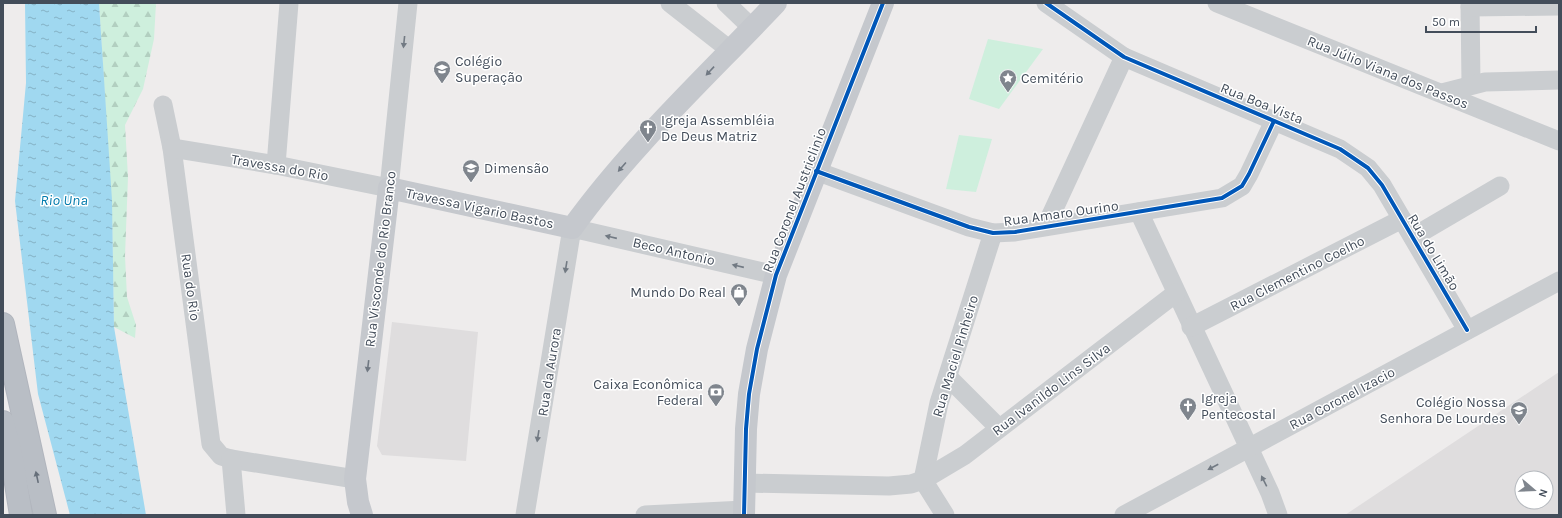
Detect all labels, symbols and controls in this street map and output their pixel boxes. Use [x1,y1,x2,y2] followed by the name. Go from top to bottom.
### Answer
[1426,8,1536,34] scale bar
[1432,15,1460,29] text: 50 m
[1305,32,1471,113] street label: Rua Júlio Viana dos Passos
[401,36,407,48] one-way arrow
[455,53,523,86] place label: Colégio Superação
[432,59,452,84] school or university icon: Colégio Superação
[705,66,714,76] one-way arrow
[998,68,1018,93] place icon: Cemitério
[1021,70,1083,87] place label: Cemitério
[1218,79,1306,128] street label: Rua Boa Vista
[661,112,775,145] place label: Igreja Assembléia De Deus Matriz
[638,118,658,143] church icon: Igreja Assembléia De Deus Matriz
[759,125,830,275] street label: Rua Coronel Austriclinio
[230,151,330,184] street label: Travessa do Rio
[461,158,481,183] school or university icon: Dimensão
[484,160,549,177] place label: Dimensão
[617,162,626,172] one-way arrow
[361,170,400,348] street label: Rua Visconde do Rio Branco
[404,185,555,232] street label: Travessa Vigario Bastos
[40,191,88,209] water label: Rio Una
[1003,197,1120,230] street label: Rua Amaro Ourino
[1404,211,1463,294] street label: Rua do Limão
[1227,232,1367,315] street label: Rua Clementino Coelho
[605,234,617,240] one-way arrow
[631,234,717,269] street label: Beco Antonio
[177,252,204,322] street label: Rua do Rio
[563,261,569,273] one-way arrow
[732,263,744,269] one-way arrow
[729,282,749,307] shop icon: Mundo Do Real
[630,284,726,301] place label: Mundo Do Real
[929,293,982,419] street label: Rua Maciel Pinheiro
[534,327,565,418] street label: Rua da Aurora
[989,339,1114,439] street label: Rua Ivanildo Lins Silva
[365,360,371,372] one-way arrow
[1286,363,1398,433] street label: Rua Coronel Izacio
[593,376,703,409] place label: Caixa Econômica Federal
[706,382,726,407] bank icon: Caixa Econômica Federal
[1201,390,1276,423] place label: Igreja Pentecostal
[1379,394,1506,427] place label: Colégio Nossa Senhora De Lourdes
[1178,396,1198,421] church icon: Igreja Pentecostal
[1509,400,1529,425] school or university icon: Colégio Nossa Senhora De Lourdes
[535,430,541,442] one-way arrow
[1208,464,1219,470] one-way arrow
[1514,470,1554,510] north arrow
[34,471,40,483] one-way arrow
[1261,475,1267,487] one-way arrow
[1536,487,1550,499] text: N

